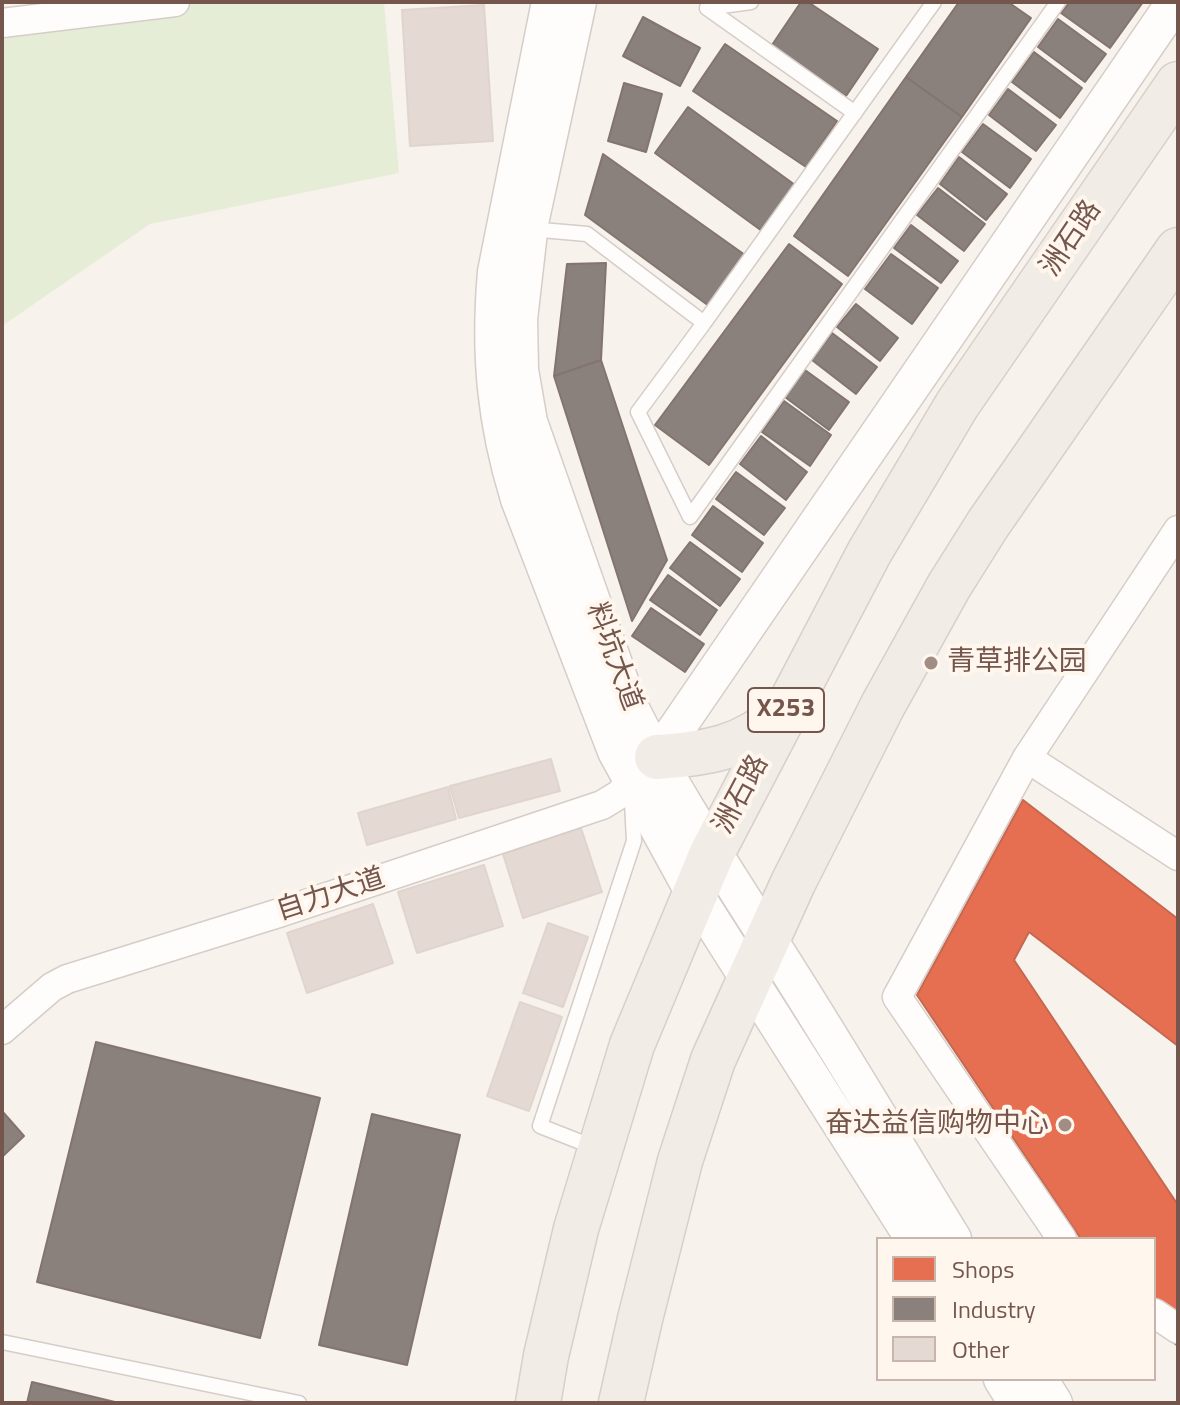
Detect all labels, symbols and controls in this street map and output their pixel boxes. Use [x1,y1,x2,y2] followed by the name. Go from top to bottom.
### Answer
[1035,195,1109,283] street label: 洲石路
[578,599,648,715] street label: 料坑大道
[947,646,1087,680] place label: 青草排公园
[922,654,940,672] marker: 青草排公园
[748,688,824,732] road number: X253
[707,750,777,840] street label: 洲石路
[273,863,389,929] street label: 自力大道
[825,1108,1049,1142] place label: 奋达益信购物中心
[1056,1116,1074,1134] marker: 奋达益信购物中心
[876,1237,1156,1381] legend
[952,1251,1014,1287] text: Shops
[952,1291,1036,1327] text: Industry
[952,1331,1010,1367] text: Other

